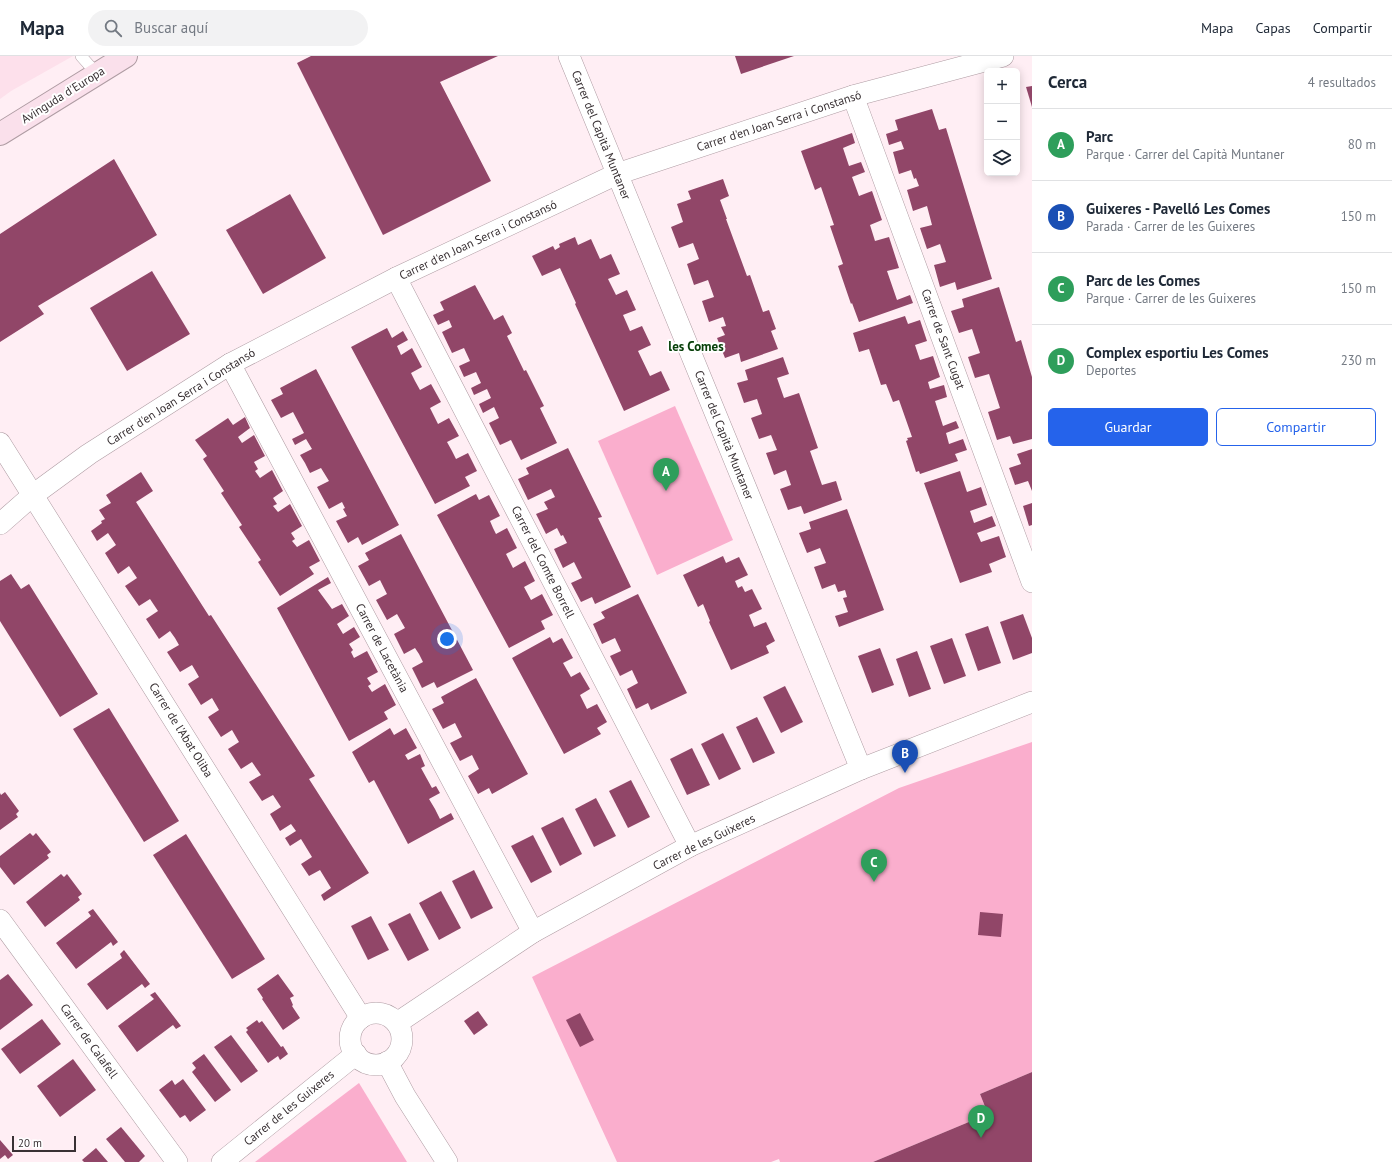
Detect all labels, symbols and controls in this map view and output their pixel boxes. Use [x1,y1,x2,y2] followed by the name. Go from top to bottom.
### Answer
[88,10,368,46] search box
[20,16,64,40] text: Mapa
[102,17,124,39] icon: search
[134,18,208,37] text: Buscar aquí
[1201,19,1234,37] text: Mapa
[1256,19,1291,37] text: Capas
[1313,19,1372,37] text: Compartir
[18,63,107,126] street label: Avinguda d'Europa
[569,68,634,202] street label: Carrer del Capità Muntaner
[984,68,1020,176] map controls
[984,68,1020,104] button: +
[1048,71,1087,93] text: Cerca
[1308,74,1376,91] text: 4 resultados
[695,87,863,154] street label: Carrer d'en Joan Serra i Constansó
[984,104,1020,140] button: −
[1086,127,1113,146] text: Parc
[1057,136,1065,153] text: A
[1348,136,1376,153] text: 80 m
[984,140,1020,176] button: layers
[1086,146,1284,163] text: Parque · Carrer del Capità Muntaner
[397,196,559,283] street label: Carrer d'en Joan Serra i Constansó
[1086,199,1270,218] text: Guixeres - Pavelló Les Comes
[1057,208,1065,225] text: B
[1341,208,1376,225] text: 150 m
[1086,218,1255,235] text: Parada · Carrer de les Guixeres
[1086,271,1200,290] text: Parc de les Comes
[1057,280,1065,297] text: C
[1341,280,1376,297] text: 150 m
[918,287,969,391] street label: Carrer de Sant Cugat
[1086,290,1256,307] text: Parque · Carrer de les Guixeres
[668,338,724,355] district label: les Comes
[1086,343,1269,362] text: Complex esportiu Les Comes
[104,345,258,449] street label: Carrer d'en Joan Serra i Constansó
[1057,352,1065,369] text: D
[1341,352,1376,369] text: 230 m
[1086,362,1136,379] text: Deportes
[692,368,757,502] street label: Carrer del Capità Muntaner
[1048,408,1208,446] button: Guardar
[1216,408,1376,446] button: Compartir
[653,458,679,491] pin: A
[509,503,578,621] street label: Carrer del Comte Borrell
[353,601,412,695] street label: Carrer de Lacetània
[437,629,457,649] your location
[146,680,217,780] street label: Carrer de l'Abat Oliba
[892,740,918,773] pin: B
[650,810,757,873] street label: Carrer de les Guixeres
[861,849,887,882] pin: C
[57,1000,122,1081] street label: Carrer de Calafell
[240,1067,337,1149] street label: Carrer de les Guixeres
[968,1105,994,1138] pin: D
[12,1134,76,1153] scale bar
[18,1136,42,1150] text: 20 m

